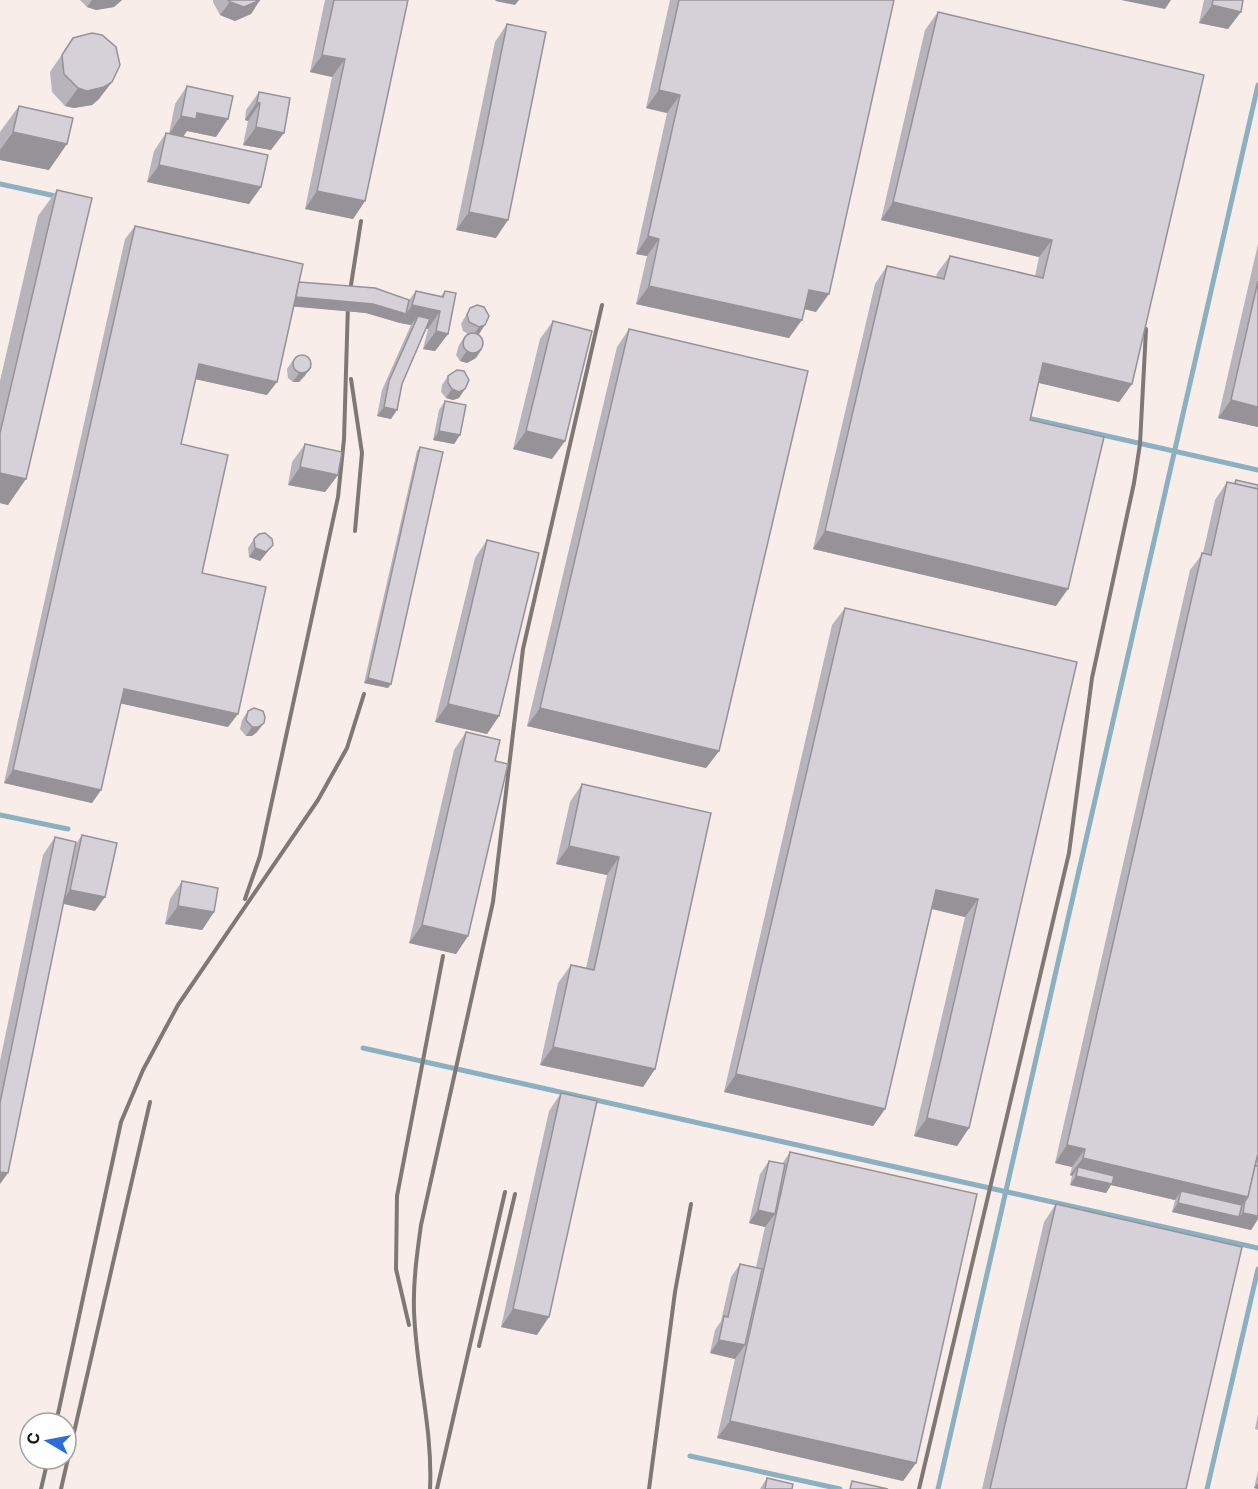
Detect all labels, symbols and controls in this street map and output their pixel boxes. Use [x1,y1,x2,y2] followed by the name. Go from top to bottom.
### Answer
[18,1411,78,1471] north arrow
[22,1431,44,1446] text: С

